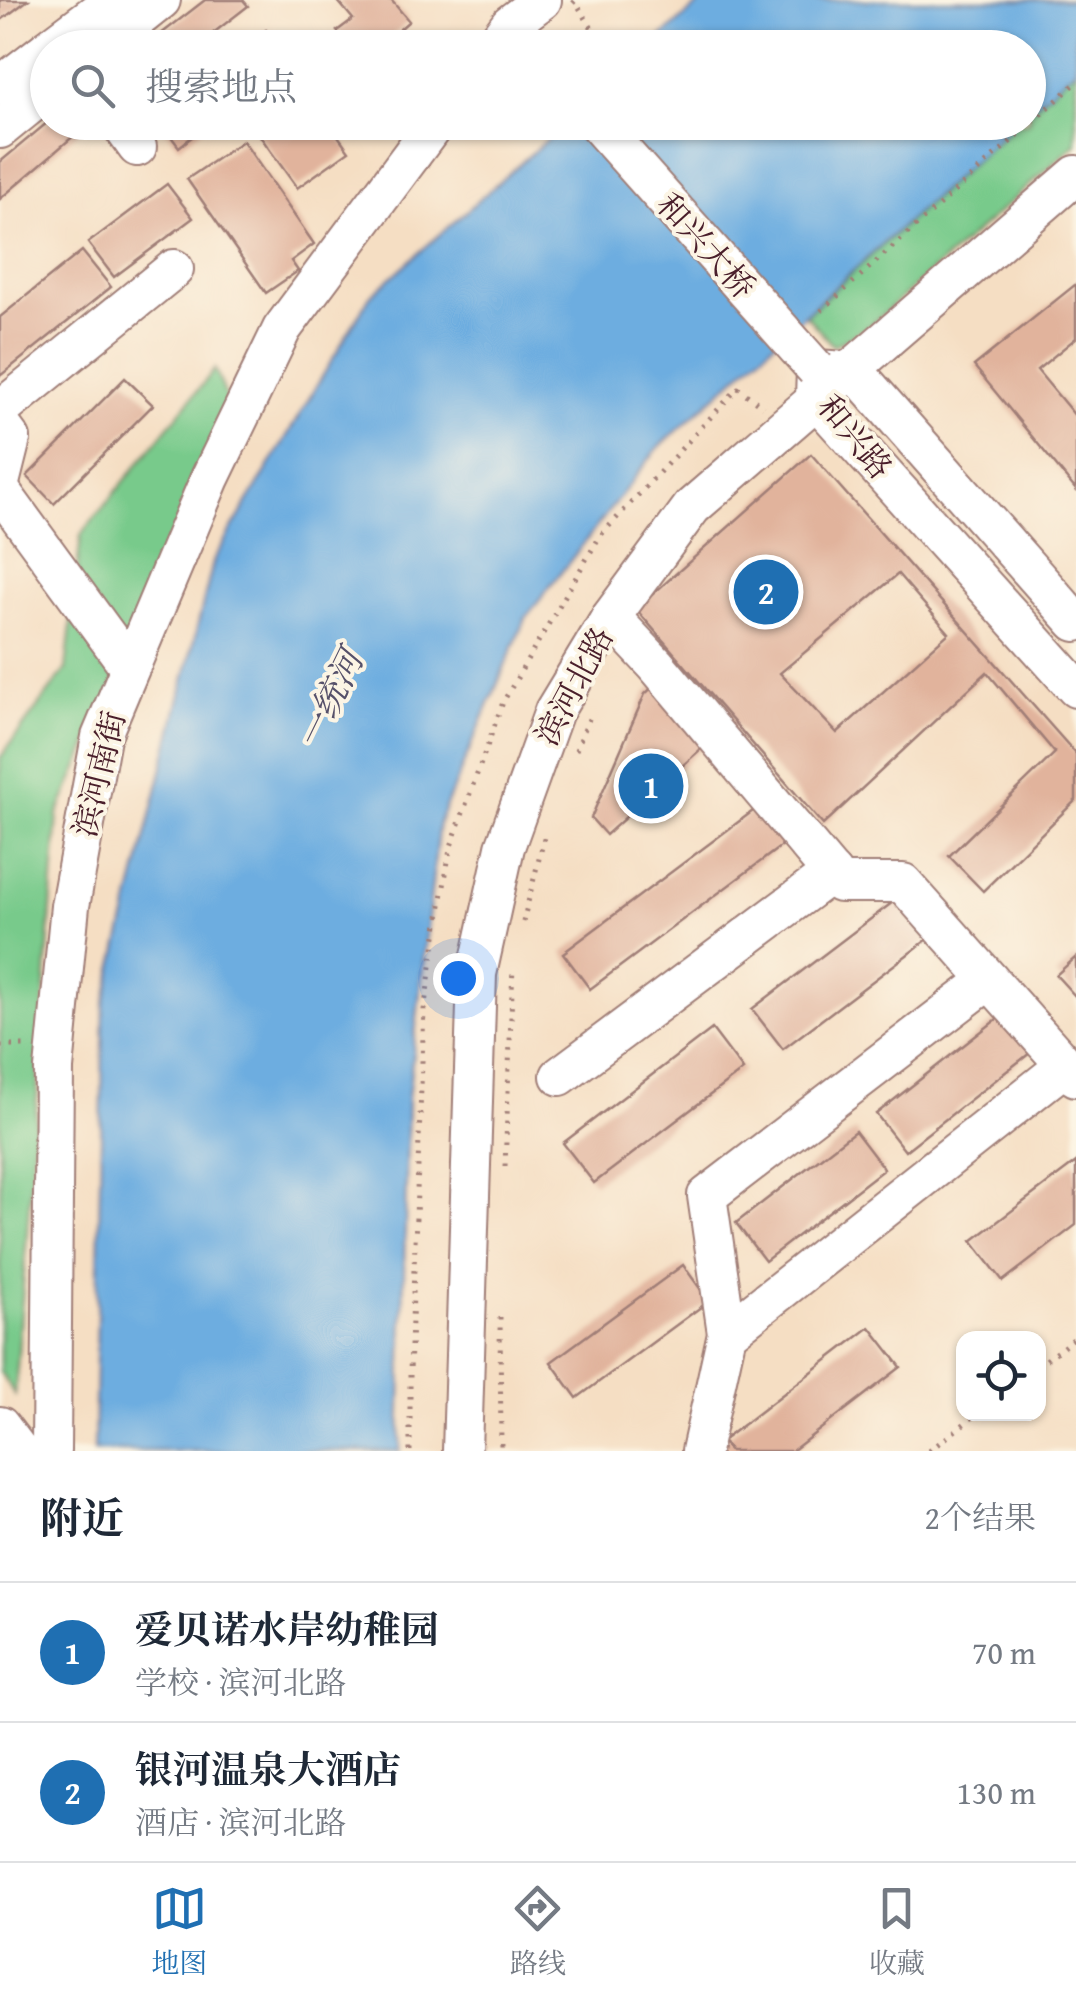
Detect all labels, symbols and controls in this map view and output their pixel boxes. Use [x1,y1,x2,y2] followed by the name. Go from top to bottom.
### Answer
[30,30,1046,140] search box
[65,58,120,113] icon: search
[145,58,297,114] text: 搜索地点
[646,182,767,309] street label: 和兴大桥
[807,385,904,489] street label: 和兴路
[734,554,798,630] pin: 2
[523,618,624,753] street label: 滨河北路
[284,636,378,758] water label: 一统河
[60,706,137,842] street label: 滨河南街
[618,748,684,824] pin: 1
[433,953,484,1004] your location
[956,1331,1046,1421] map controls
[956,1331,1046,1421] button: locate
[40,1487,124,1548] text: 附近
[925,1494,1036,1541] text: 2个结果
[135,1601,439,1657] text: 爱贝诺水岸幼稚园
[64,1629,81,1676] text: 1
[972,1629,1036,1676] text: 70 m
[135,1659,346,1706] text: 学校 · 滨河北路
[135,1741,401,1797] text: 银河温泉大酒店
[64,1769,81,1816] text: 2
[957,1769,1036,1816] text: 130 m
[135,1799,346,1846] text: 酒店 · 滨河北路
[151,1881,207,1983] tab: 地图
[510,1881,566,1983] tab: 路线
[869,1881,925,1983] tab: 收藏

